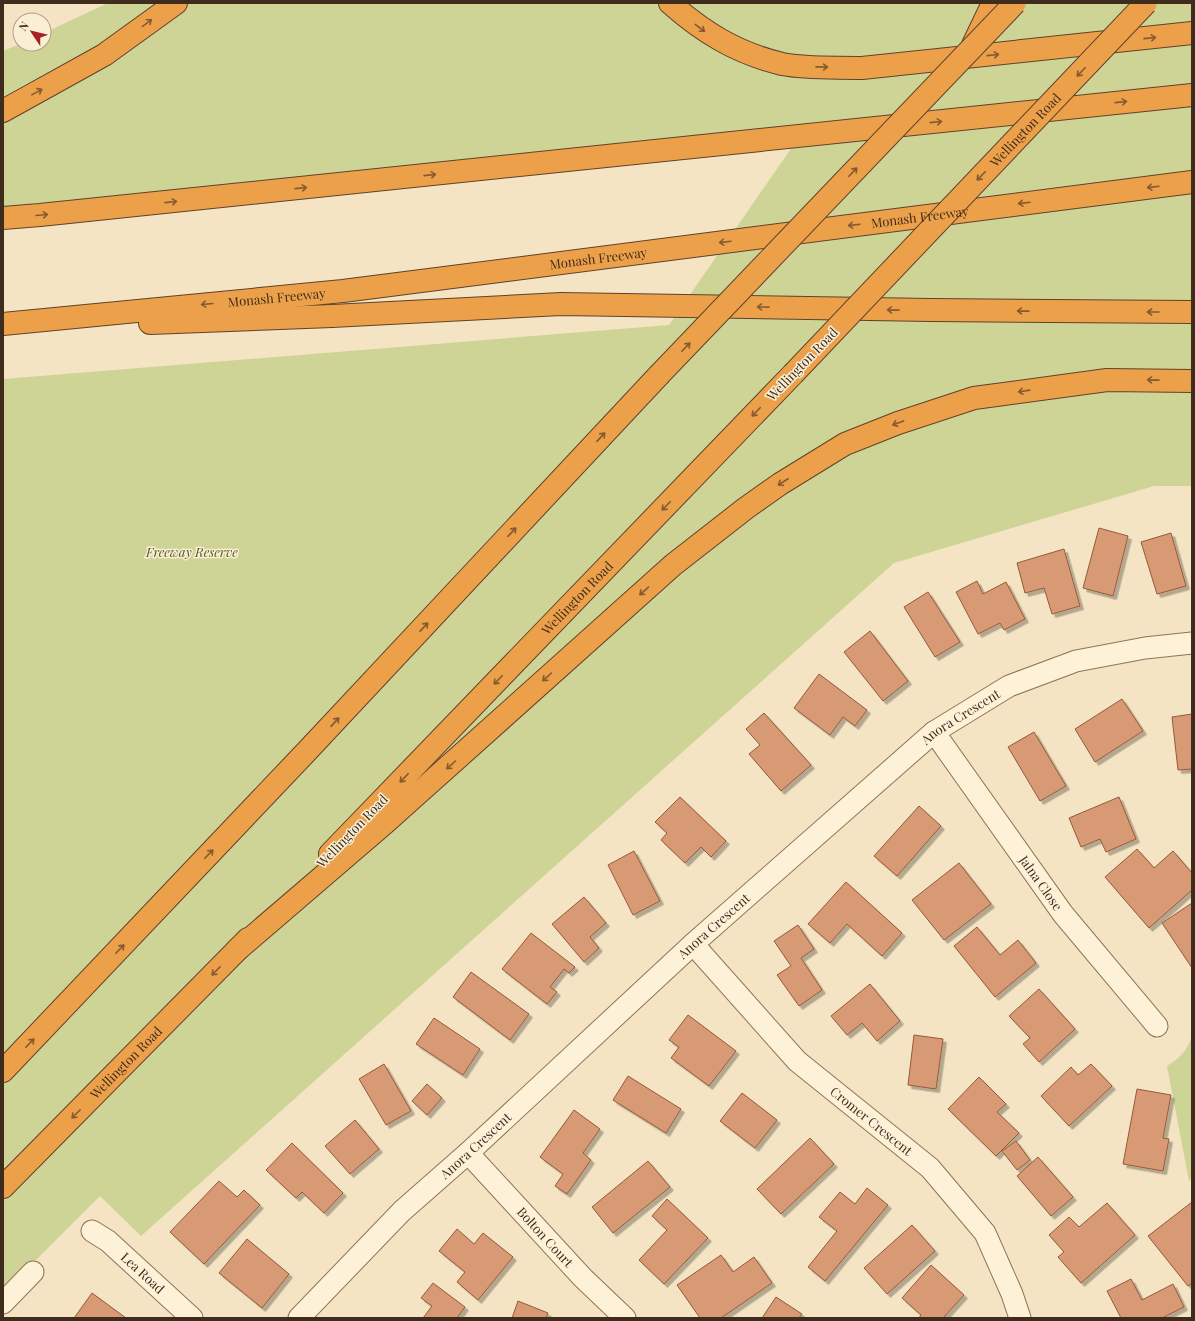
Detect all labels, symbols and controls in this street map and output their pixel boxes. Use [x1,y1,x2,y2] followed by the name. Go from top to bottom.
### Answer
[12,12,52,52] north arrow
[15,18,32,34] text: N
[142,19,153,28] one-way arrow
[695,24,706,32] one-way arrow
[1143,34,1156,42] one-way arrow
[986,51,999,58] one-way arrow
[815,63,828,71] one-way arrow
[1076,67,1086,77] one-way arrow
[31,87,43,95] one-way arrow
[985,89,1064,171] street label: Wellington Road
[1114,99,1127,106] one-way arrow
[929,119,942,126] one-way arrow
[848,167,858,177] one-way arrow
[423,171,436,179] one-way arrow
[977,171,986,181] one-way arrow
[1147,183,1160,191] one-way arrow
[294,185,307,192] one-way arrow
[164,198,177,205] one-way arrow
[1018,199,1031,207] one-way arrow
[870,202,970,231] street label: Monash Freeway
[35,211,48,219] one-way arrow
[848,221,861,229] one-way arrow
[719,238,732,246] one-way arrow
[548,243,648,272] street label: Monash Freeway
[227,284,327,310] street label: Monash Freeway
[201,300,214,308] one-way arrow
[757,304,770,311] one-way arrow
[887,306,900,313] one-way arrow
[1017,307,1030,315] one-way arrow
[1147,308,1160,316] one-way arrow
[762,323,841,405] street label: Wellington Road
[681,342,691,352] one-way arrow
[1147,377,1160,384] one-way arrow
[1018,387,1031,395] one-way arrow
[751,407,761,417] one-way arrow
[892,420,905,427] one-way arrow
[596,432,606,442] one-way arrow
[778,478,789,486] one-way arrow
[661,501,671,511] one-way arrow
[508,527,517,537] one-way arrow
[145,543,238,560] park label: Freeway Reserve
[537,557,616,638] street label: Wellington Road
[639,586,649,596] one-way arrow
[419,622,428,632] one-way arrow
[542,673,552,682] one-way arrow
[493,675,503,685] one-way arrow
[916,684,1003,748] street label: Anora Crescent
[330,717,340,727] one-way arrow
[445,760,456,769] one-way arrow
[399,773,409,783] one-way arrow
[312,790,391,872] street label: Wellington Road
[204,849,214,859] one-way arrow
[1015,851,1067,914] street label: Jalna Close
[673,889,753,963] street label: Anora Crescent
[115,944,124,954] one-way arrow
[211,966,221,976] one-way arrow
[85,1022,166,1103] street label: Wellington Road
[25,1038,35,1048] one-way arrow
[827,1082,917,1159] street label: Cromer Crescent
[435,1108,515,1183] street label: Anora Crescent
[71,1109,80,1119] one-way arrow
[514,1203,578,1270] street label: Bolton Court
[118,1248,169,1297] street label: Lea Road

